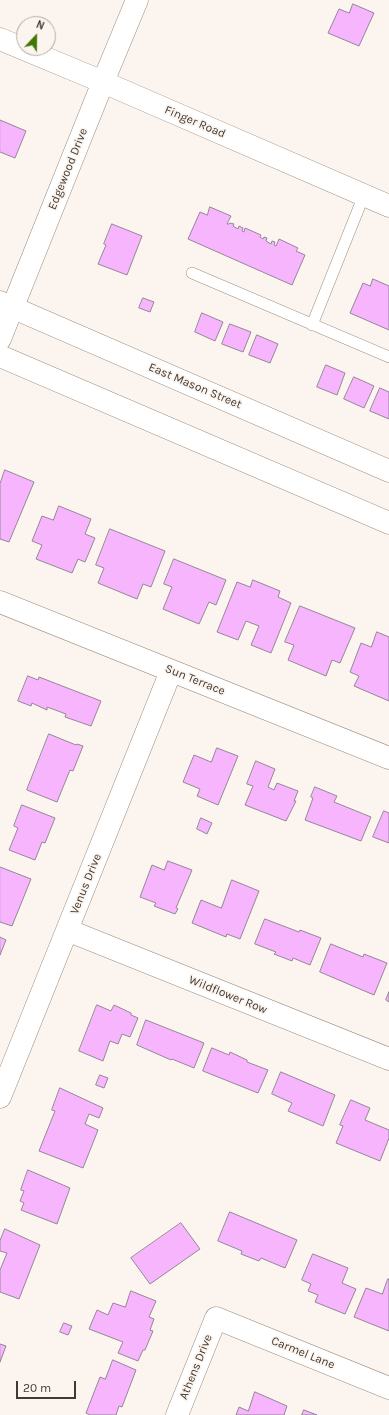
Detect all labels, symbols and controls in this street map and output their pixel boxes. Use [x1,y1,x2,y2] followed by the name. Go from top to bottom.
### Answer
[16,16,56,56] north arrow
[34,18,46,33] text: N
[162,103,228,141] street label: Finger Road
[45,126,91,212] street label: Edgewood Drive
[146,360,244,412] street label: East Mason Street
[163,661,227,699] street label: Sun Terrace
[67,852,105,916] street label: Venus Drive
[187,973,269,1017] street label: Wildflower Row
[176,1332,216,1402] street label: Athens Drive
[269,1334,337,1372] street label: Carmel Lane
[18,1373,78,1399] scale bar
[23,1381,51,1395] text: 20 m

